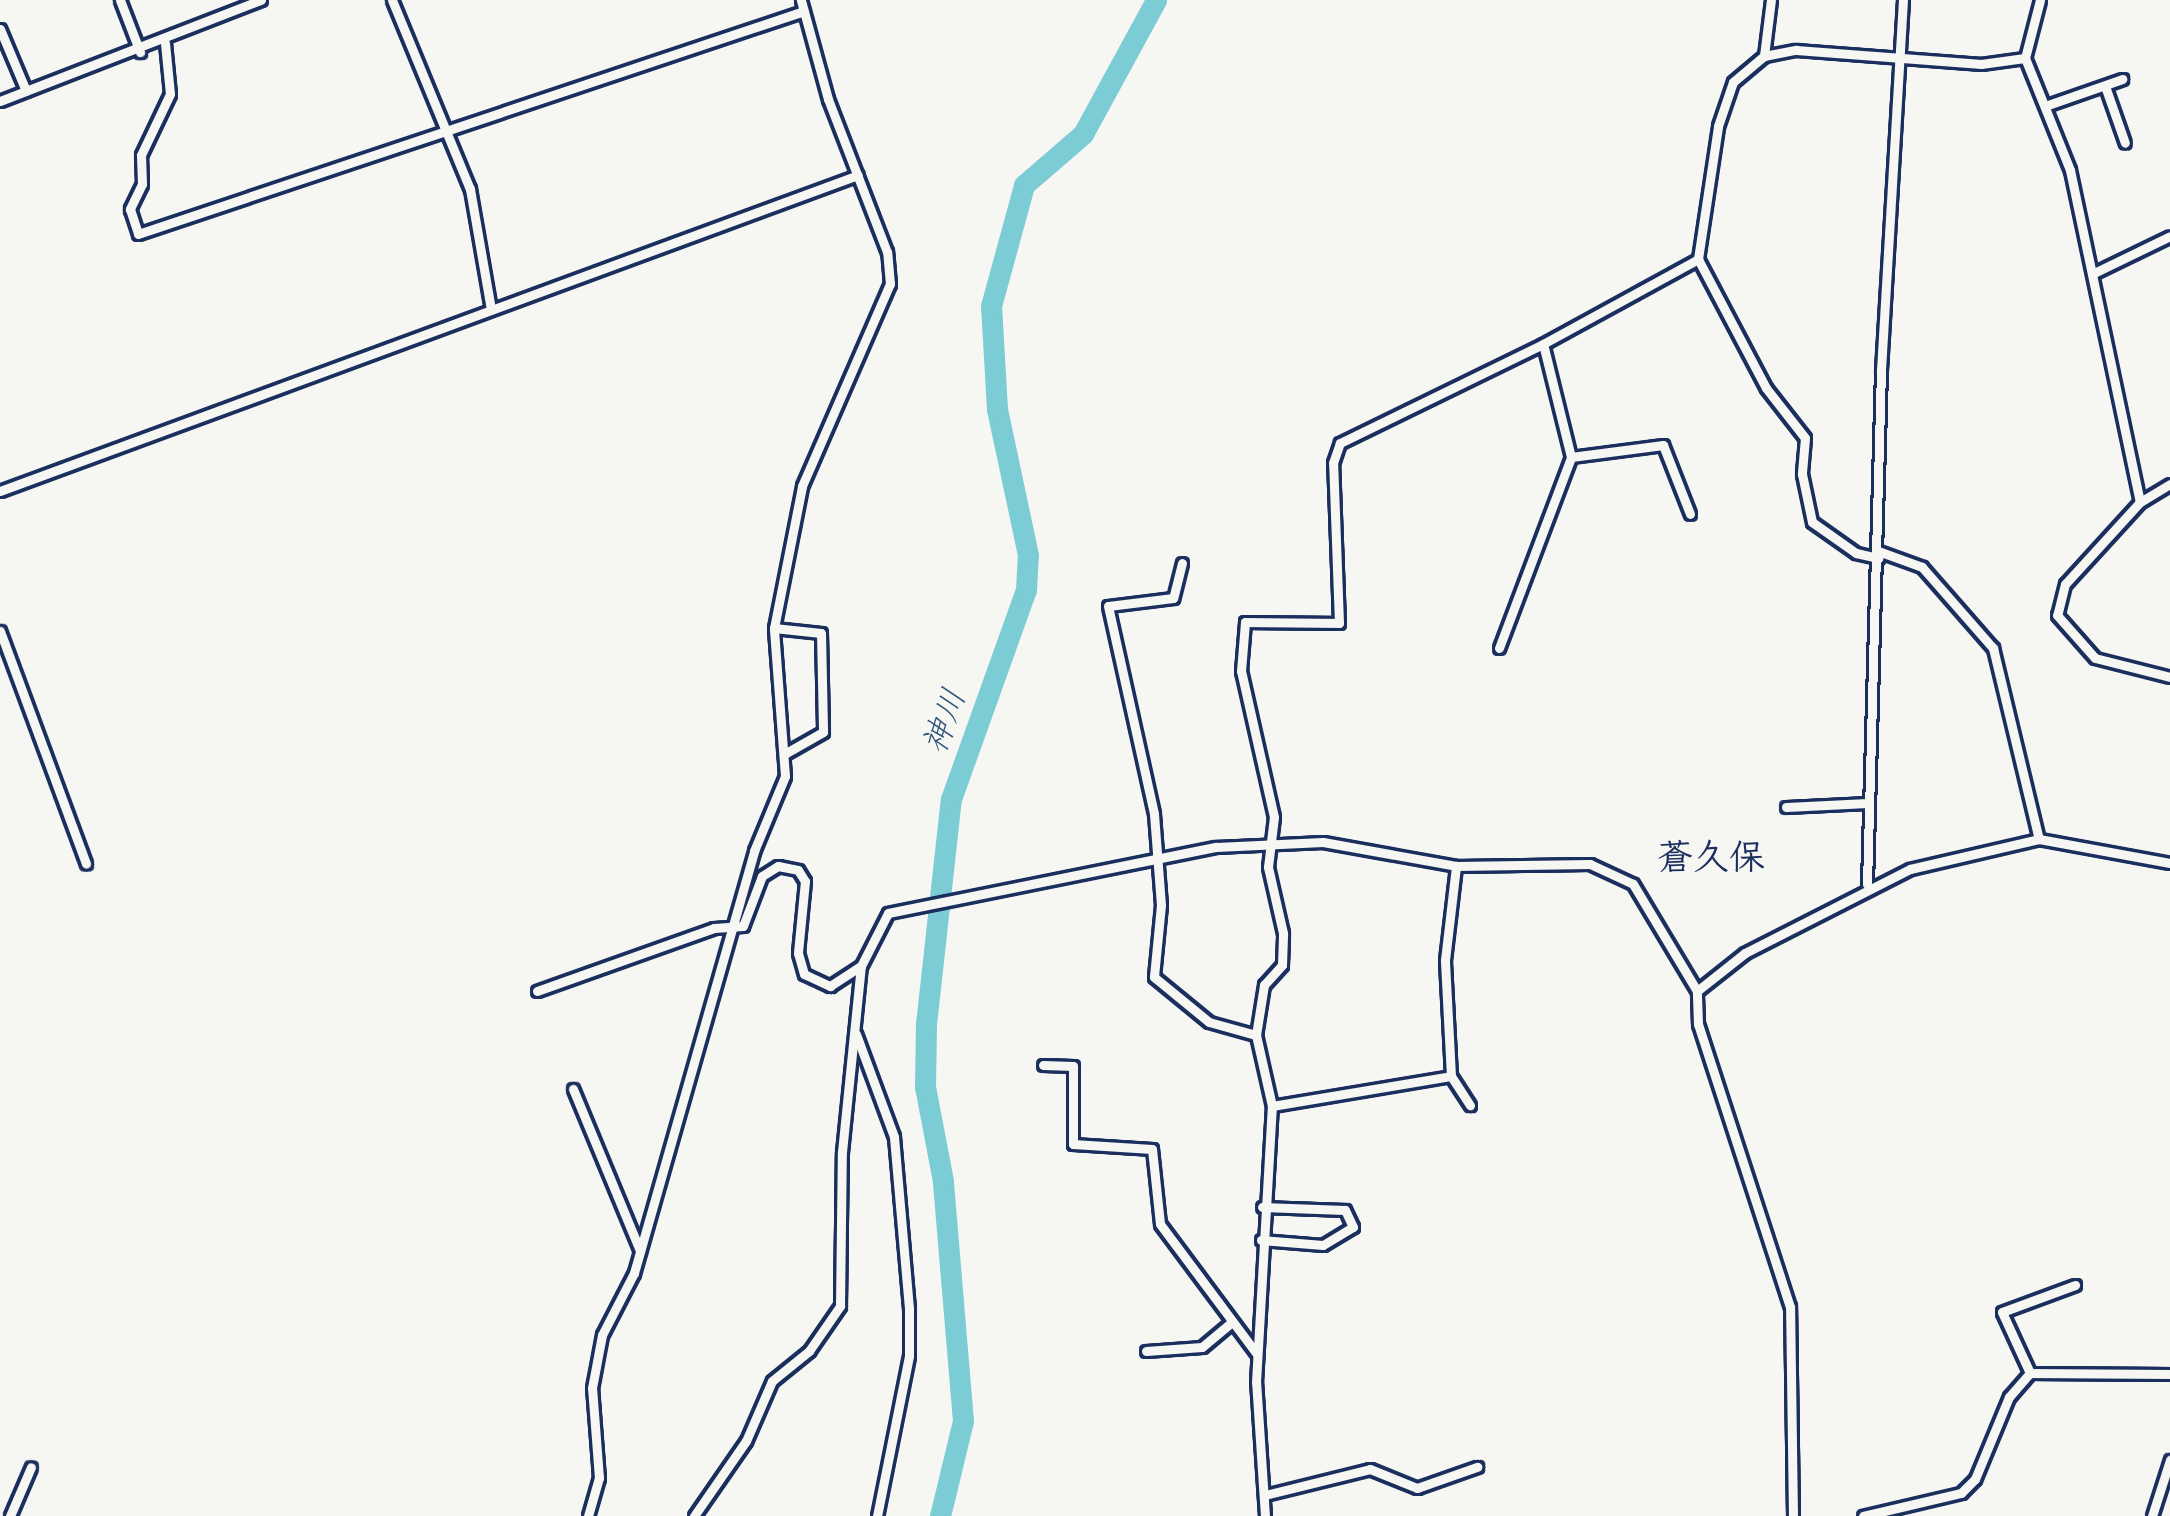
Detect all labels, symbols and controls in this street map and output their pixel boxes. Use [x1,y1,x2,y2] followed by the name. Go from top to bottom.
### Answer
[914,683,974,759] water label: 神川
[1657,835,1765,879] district label: 蒼久保

